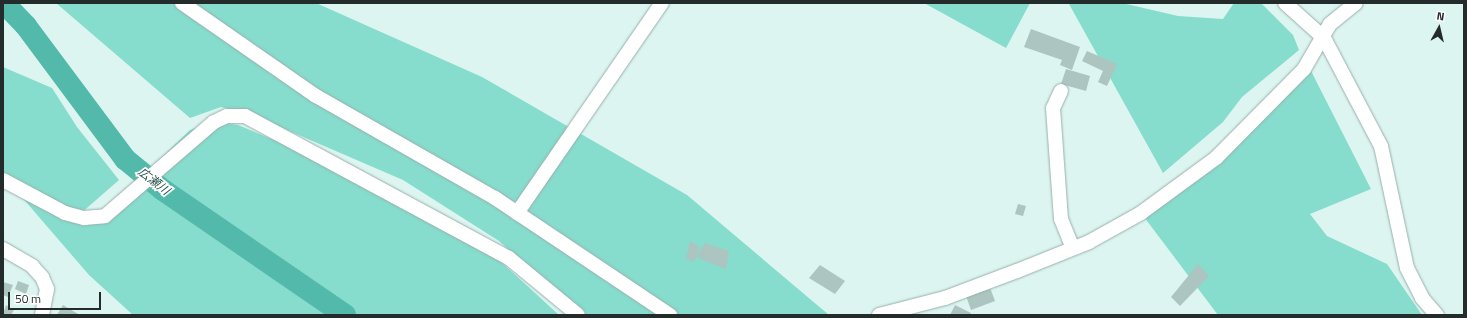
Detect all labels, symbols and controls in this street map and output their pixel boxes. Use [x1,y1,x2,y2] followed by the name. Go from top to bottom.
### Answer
[1419,8,1459,48] north arrow
[1436,8,1446,25] text: N
[135,164,173,198] water label: 広瀬川
[10,284,103,310] scale bar
[15,289,41,308] text: 50 m

